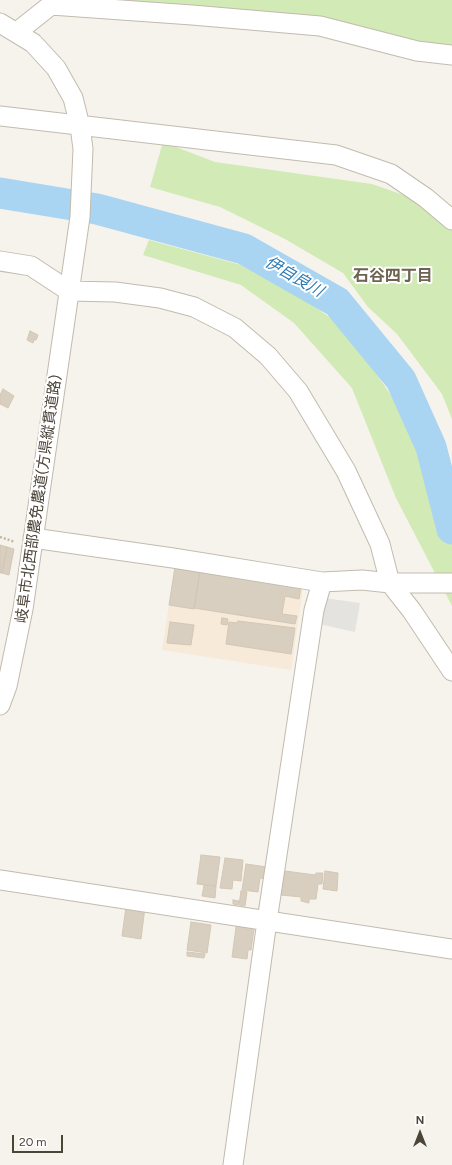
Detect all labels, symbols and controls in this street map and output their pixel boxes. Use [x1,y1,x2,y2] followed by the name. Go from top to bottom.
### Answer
[261,253,327,301] water label: 伊自良川
[353,266,433,286] district label: 石谷四丁目
[13,374,65,624] street label: 岐阜市北西部農免農道(方県縦貫道路)
[400,1113,440,1153] north arrow
[416,1114,424,1127] text: N
[14,1127,65,1153] scale bar
[19,1135,47,1149] text: 20 m

